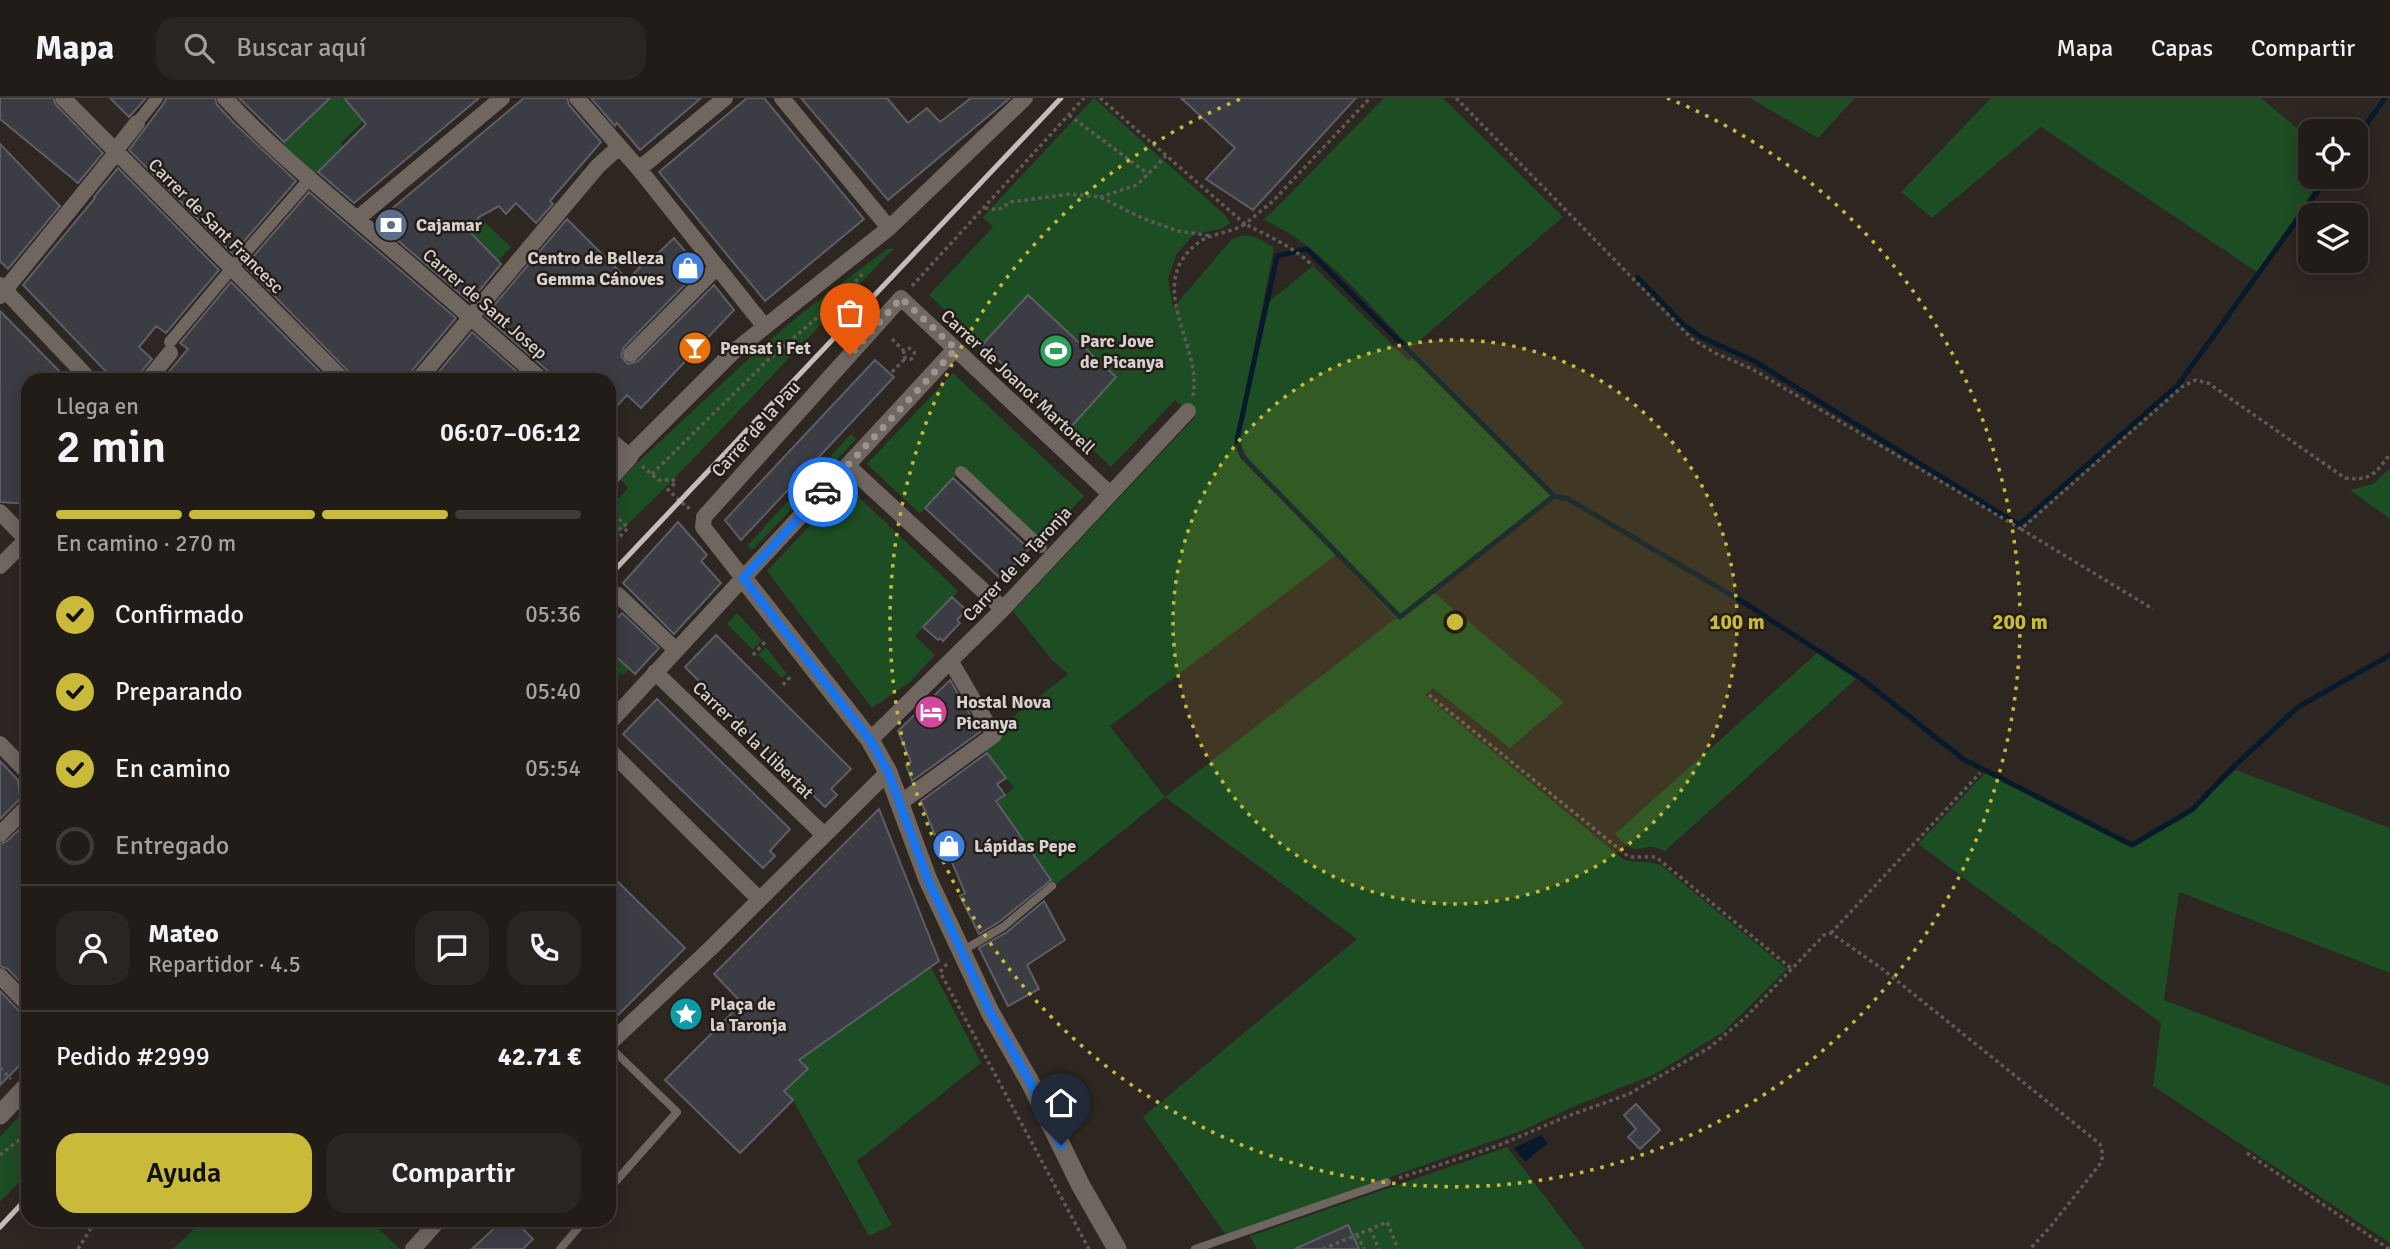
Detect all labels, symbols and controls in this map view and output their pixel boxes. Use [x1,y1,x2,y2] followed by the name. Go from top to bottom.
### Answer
[156,17,646,80] search box
[35,28,114,69] text: Mapa
[180,29,218,67] icon: search
[236,32,366,64] text: Buscar aquí
[2057,33,2113,63] text: Mapa
[2151,33,2213,63] text: Capas
[2251,33,2355,63] text: Compartir
[2298,119,2368,273] map controls
[2298,119,2368,189] button: locate
[144,154,288,298] street label: Carrer de Sant Francesc
[2298,203,2368,273] button: layers
[372,206,410,244] bank icon: Cajamar
[416,214,483,236] place label: Cajamar
[418,244,552,364] street label: Carrer de Sant Josep
[528,247,664,290] place label: Centro de Belleza Gemma Cánoves
[669,249,707,287] shop icon: Centro de Belleza Gemma Cánoves
[820,283,880,355] pin
[831,294,869,332] icon: bag
[936,305,1100,459] street label: Carrer de Joanot Martorell
[676,329,714,367] bar icon: Pensat i Fet
[1080,330,1164,373] place label: Parc Jove de Picanya
[1037,332,1075,370] sports icon: Parc Jove de Picanya
[720,337,811,359] place label: Pensat i Fet
[707,376,805,482] street label: Carrer de la Pau
[56,392,139,421] text: Llega en
[440,417,581,449] text: 06:07–06:12
[56,419,166,475] text: 2 min
[788,457,858,527] courier
[804,473,842,511] icon: car
[958,502,1076,626] street label: Carrer de la Taronja
[56,529,236,558] text: En camino · 270 m
[56,596,94,634] icon: check
[115,599,244,631] text: Confirmado
[525,600,581,629] text: 05:36
[1709,609,1765,635] text: 100 m
[1992,609,2048,635] text: 200 m
[1443,610,1467,634] centre of rings
[56,673,94,711] icon: check
[115,676,242,708] text: Preparando
[525,677,581,706] text: 05:40
[688,677,818,803] street label: Carrer de la Llibertat
[956,691,1051,734] place label: Hostal Nova Picanya
[912,693,950,731] hotel icon: Hostal Nova Picanya
[56,750,94,788] icon: check
[115,753,231,785] text: En camino
[525,754,581,783] text: 05:54
[930,827,968,865] shop icon: Lápidas Pepe
[115,830,229,862] text: Entregado
[974,835,1076,857] place label: Lápidas Pepe
[56,911,130,985] button: person
[415,911,489,985] button: chat
[507,911,581,985] button: phone
[148,918,219,950] text: Mateo
[148,950,301,979] text: Repartidor · 4.5
[710,993,787,1036] place label: Plaça de la Taronja
[667,995,705,1033] place icon: Plaça de la Taronja
[56,1041,210,1073] text: Pedido #2999
[498,1041,581,1073] text: 42.71 €
[1031,1073,1091,1145] pin
[1042,1084,1080,1122] icon: home
[56,1133,312,1213] button: Ayuda
[326,1133,581,1213] button: Compartir

